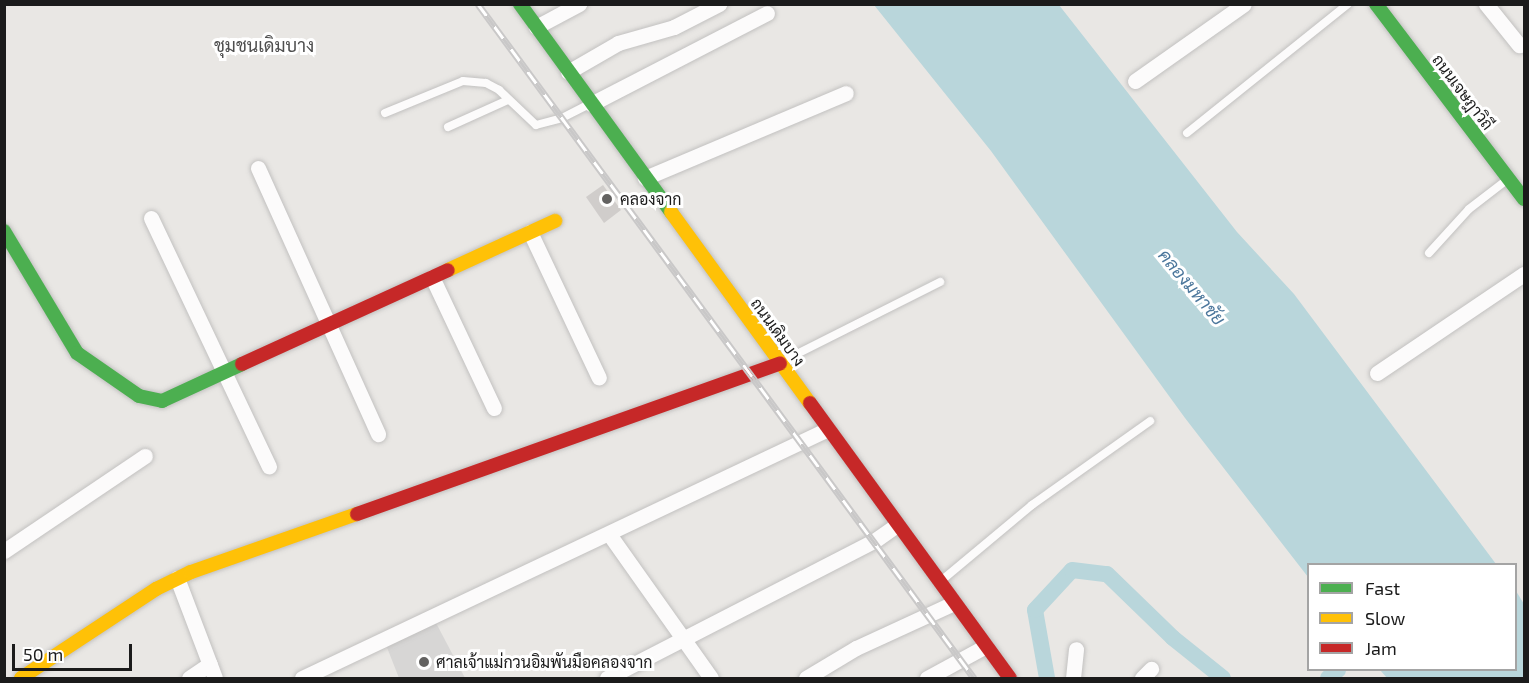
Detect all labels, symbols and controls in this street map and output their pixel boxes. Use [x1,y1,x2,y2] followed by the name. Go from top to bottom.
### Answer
[214,34,314,56] district label: ชุมชนเดิมบาง
[1428,51,1498,133] street label: ถนนเจษฎาวิถี
[620,189,681,209] place label: คลองจาก
[598,190,616,208] marker: คลองจาก
[1154,245,1230,329] water label: คลองมหาชัย
[747,294,809,370] street label: ถนนเดิมบาง
[1307,563,1517,671] legend
[1365,577,1400,599] text: Fast
[1365,607,1405,629] text: Slow
[15,632,135,670] scale bar
[1365,637,1397,659] text: Jam
[23,643,63,665] text: 50 m
[436,652,653,672] place label: ศาลเจ้าแม่กวนอิมพันมือคลองจาก
[417,655,431,669] marker: ศาลเจ้าแม่กวนอิมพันมือคลองจาก

